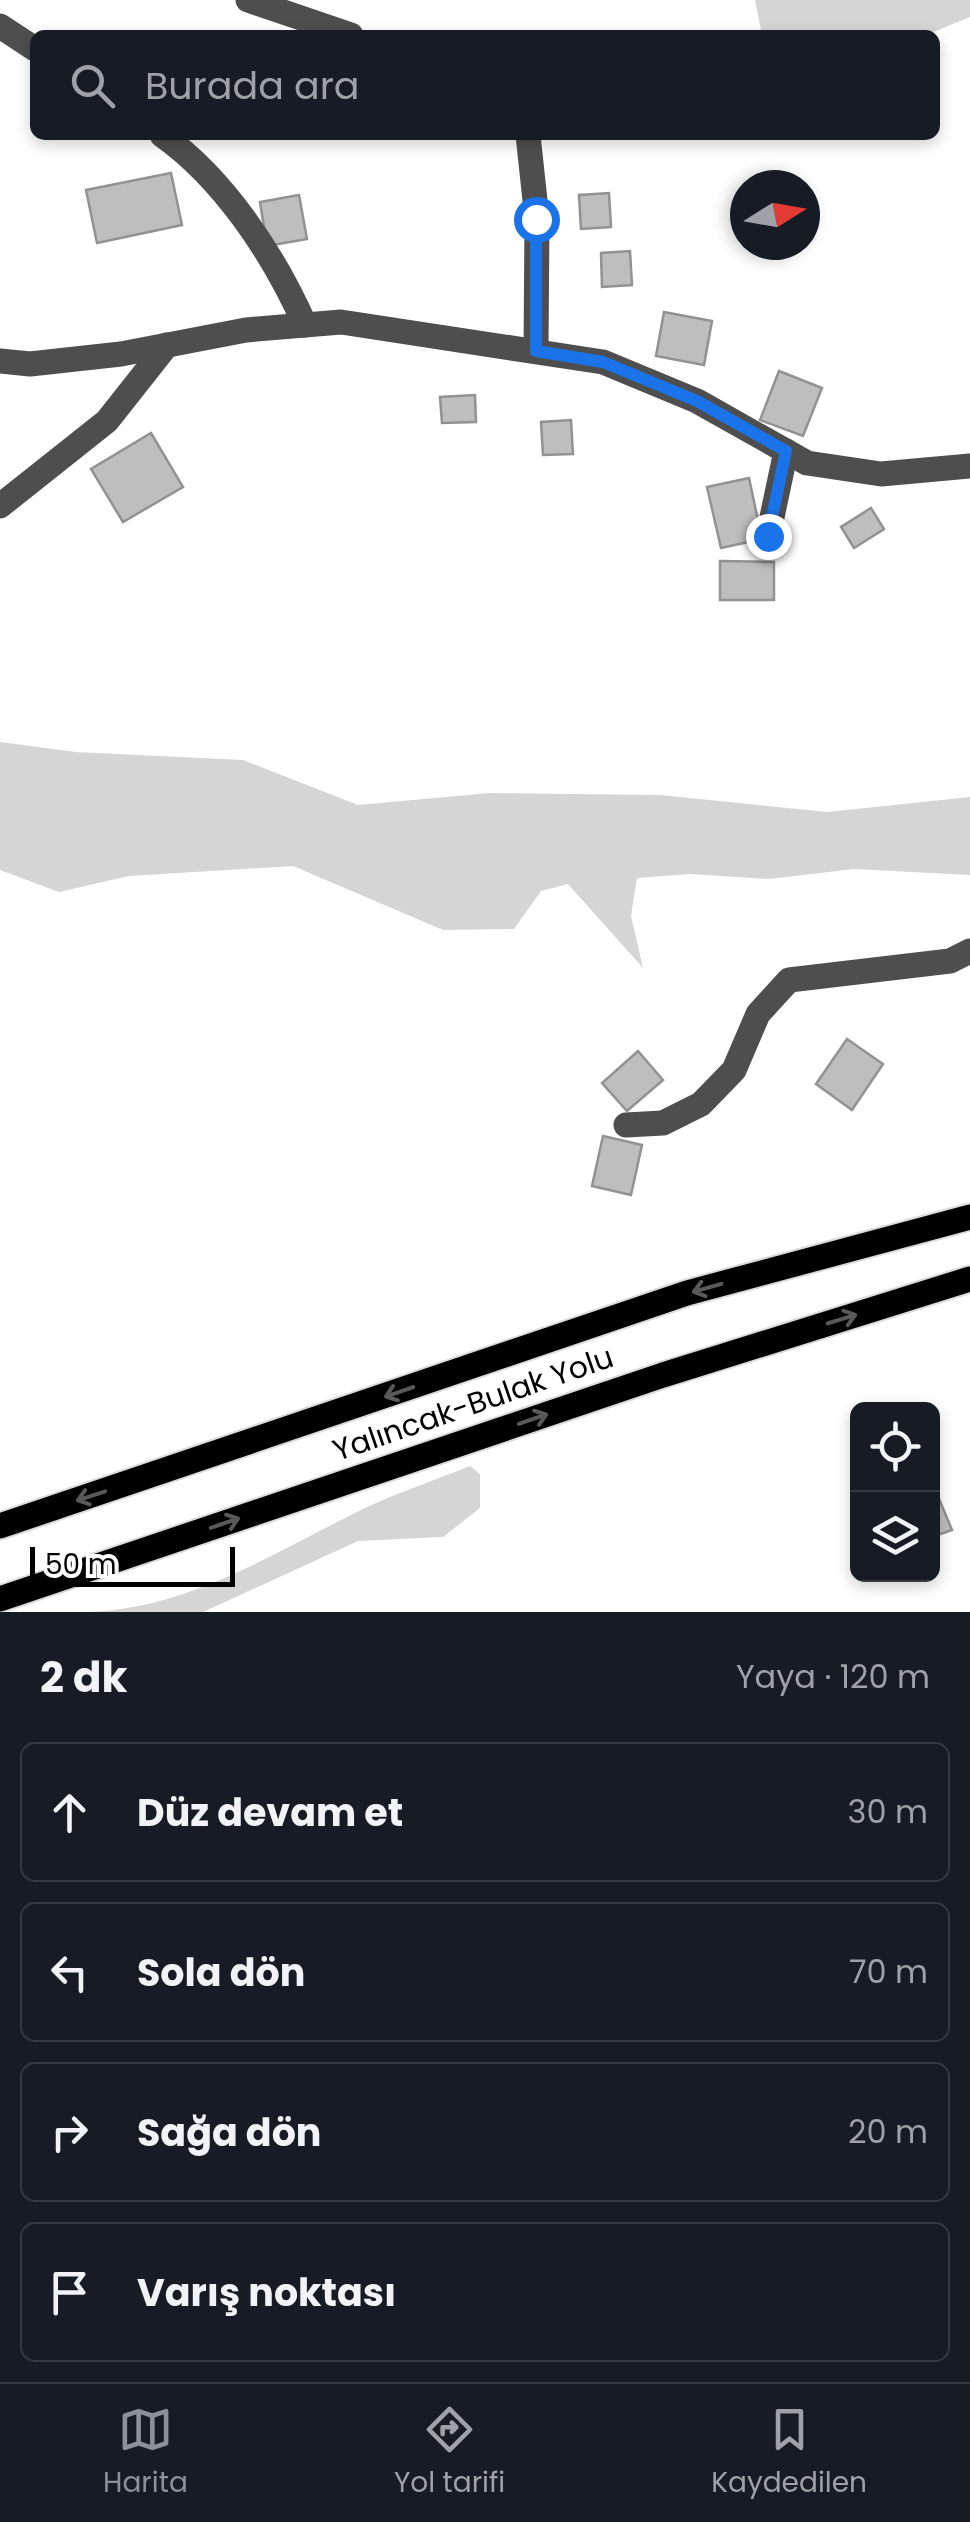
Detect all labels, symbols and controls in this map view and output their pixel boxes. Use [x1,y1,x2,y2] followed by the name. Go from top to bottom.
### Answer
[30,30,940,140] search box
[65,58,120,113] icon: search
[145,59,360,112] text: Burada ara
[730,170,820,260] north arrow
[514,197,560,243] route start
[746,514,792,560] route end
[692,1280,723,1298] one-way arrow
[826,1309,858,1327] one-way arrow
[327,1335,619,1472] street label: Yalıncak-Bulak Yolu
[384,1384,415,1402] one-way arrow
[850,1402,940,1582] map controls
[850,1402,940,1492] button: locate
[516,1408,548,1426] one-way arrow
[77,1488,108,1506] one-way arrow
[850,1492,940,1582] button: layers
[209,1513,241,1531] one-way arrow
[30,1542,235,1586] scale bar
[45,1545,116,1584] text: 50 m
[40,1648,127,1707] text: 2 dk
[736,1654,930,1699] text: Yaya · 120 m
[42,1785,97,1840] icon: ahead
[137,1786,403,1839] text: Düz devam et
[848,1789,928,1834] text: 30 m
[42,1945,97,2000] icon: left
[137,1946,305,1999] text: Sola dön
[849,1949,928,1994] text: 70 m
[42,2105,97,2160] icon: right
[137,2106,321,2159] text: Sağa dön
[848,2109,928,2154] text: 20 m
[42,2265,97,2320] icon: arrive
[137,2266,396,2319] text: Varış noktası
[103,2402,188,2504] tab: Harita
[394,2402,505,2504] tab: Yol tarifi
[711,2402,867,2504] tab: Kaydedilen

